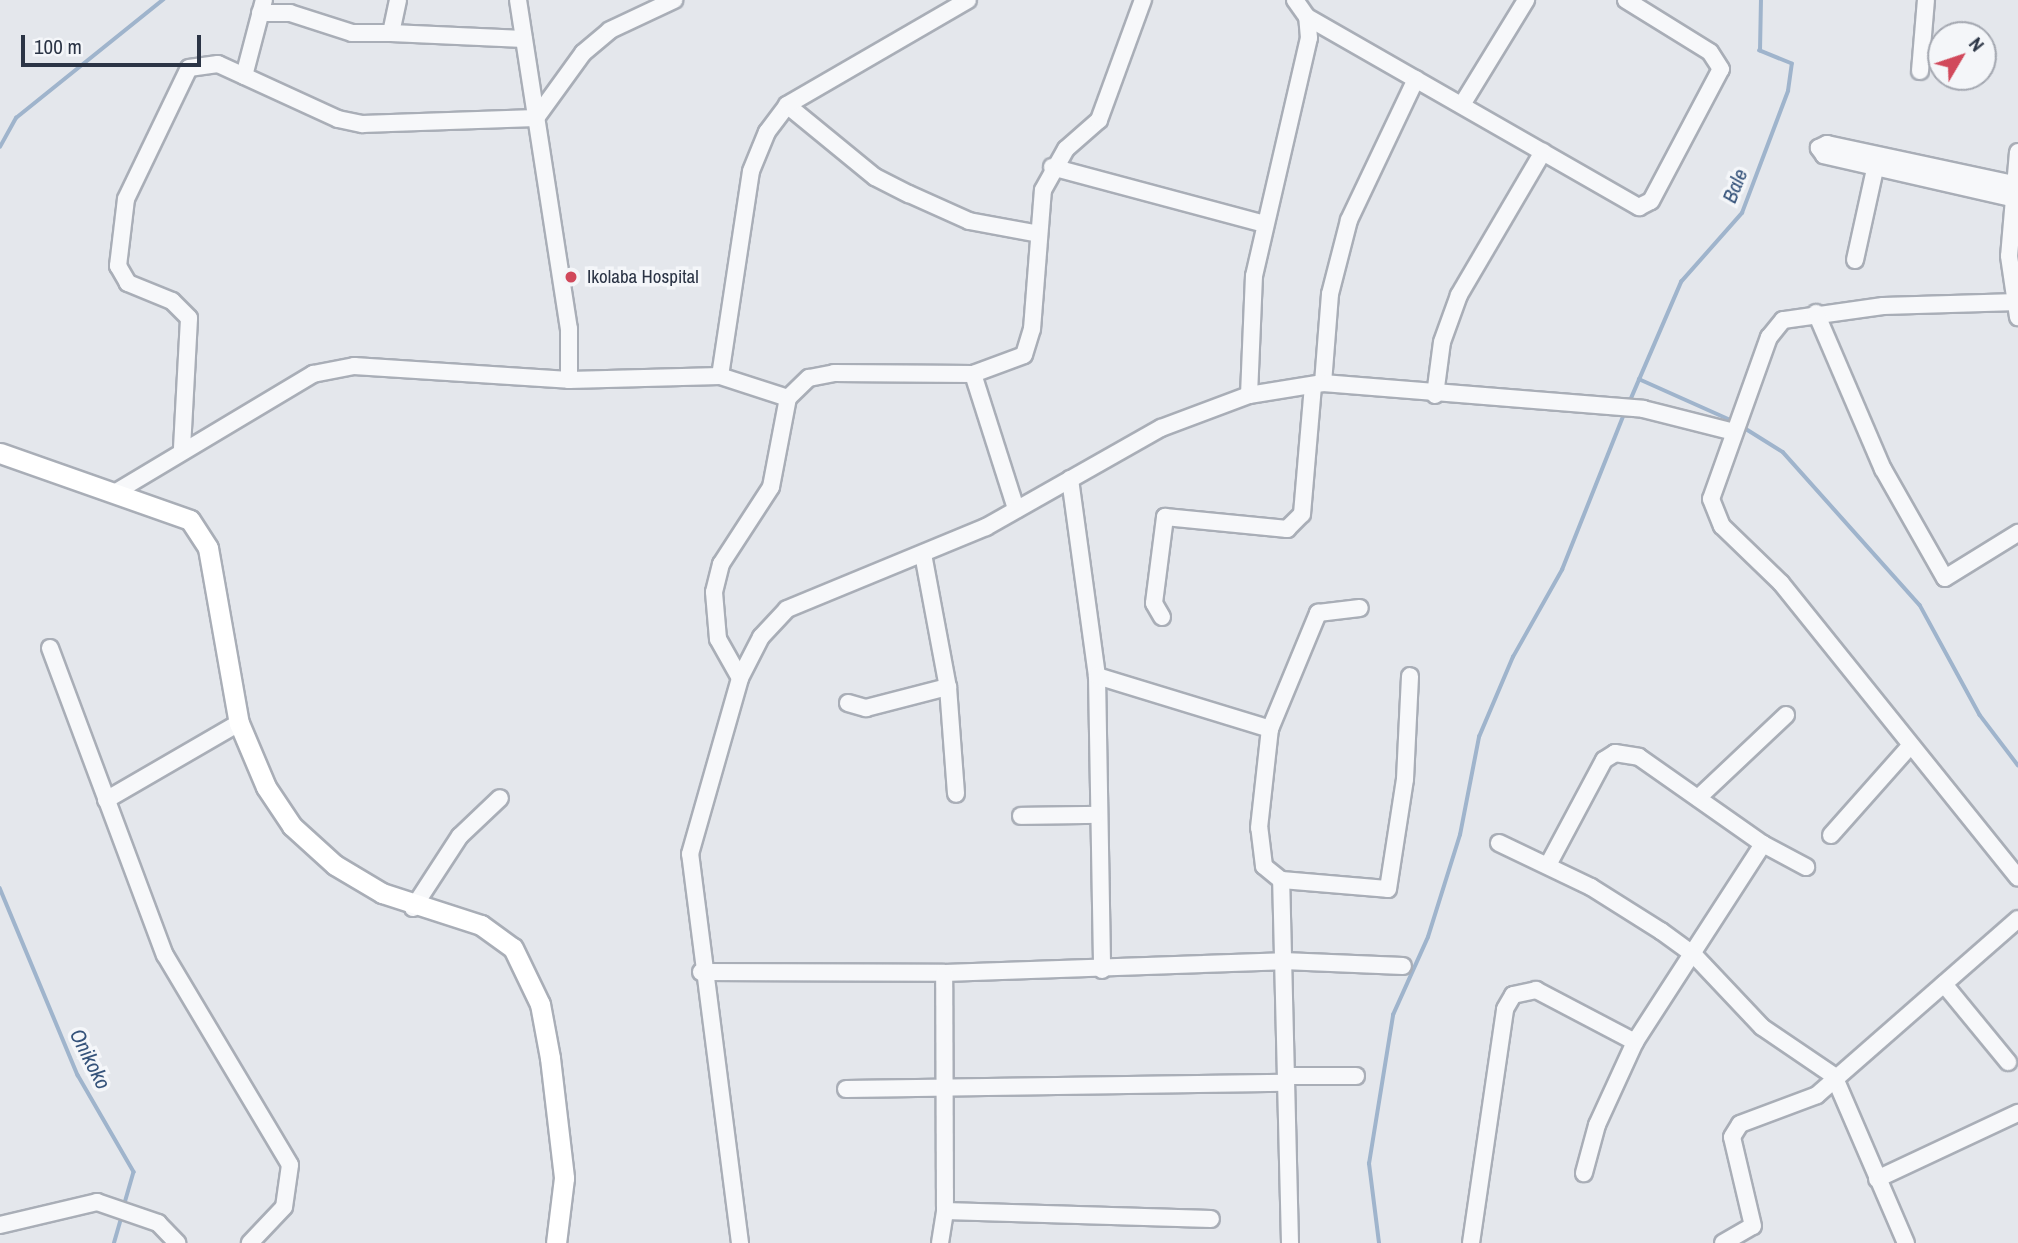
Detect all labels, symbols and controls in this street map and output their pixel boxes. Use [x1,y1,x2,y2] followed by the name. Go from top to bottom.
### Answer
[24,21,205,65] scale bar
[1927,21,1997,91] north arrow
[1963,31,1990,57] text: N
[34,32,82,61] text: 100 m
[1717,165,1753,207] water label: Bale
[587,266,699,288] place label: Ikolaba Hospital
[561,267,581,287] marker: Ikolaba Hospital
[64,1025,116,1093] water label: Onikoko

